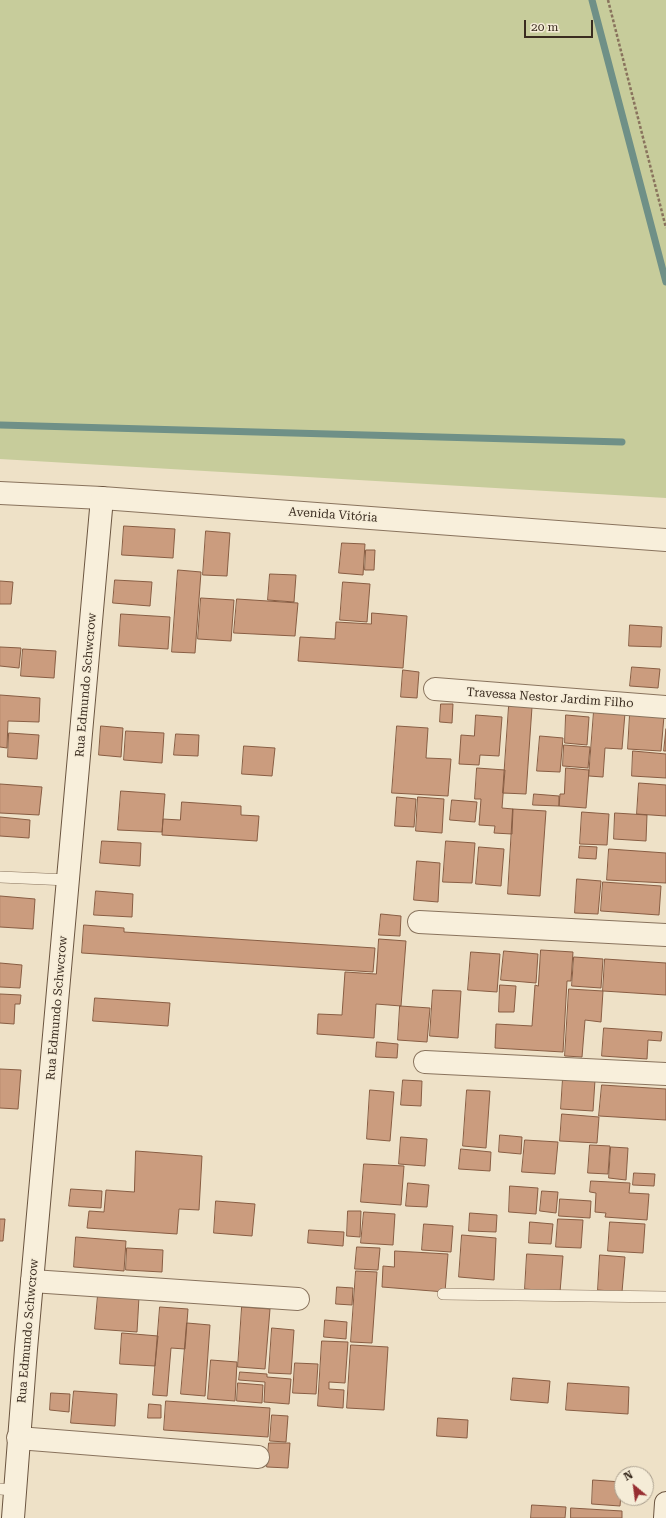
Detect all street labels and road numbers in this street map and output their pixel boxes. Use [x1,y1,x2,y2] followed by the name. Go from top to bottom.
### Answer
[288,505,378,525] street label: Avenida Vitória
[73,612,99,758] street label: Rua Edmundo Schwcrow
[466,685,634,711] street label: Travessa Nestor Jardim Filho
[44,935,70,1081] street label: Rua Edmundo Schwcrow
[15,1258,41,1404] street label: Rua Edmundo Schwcrow

